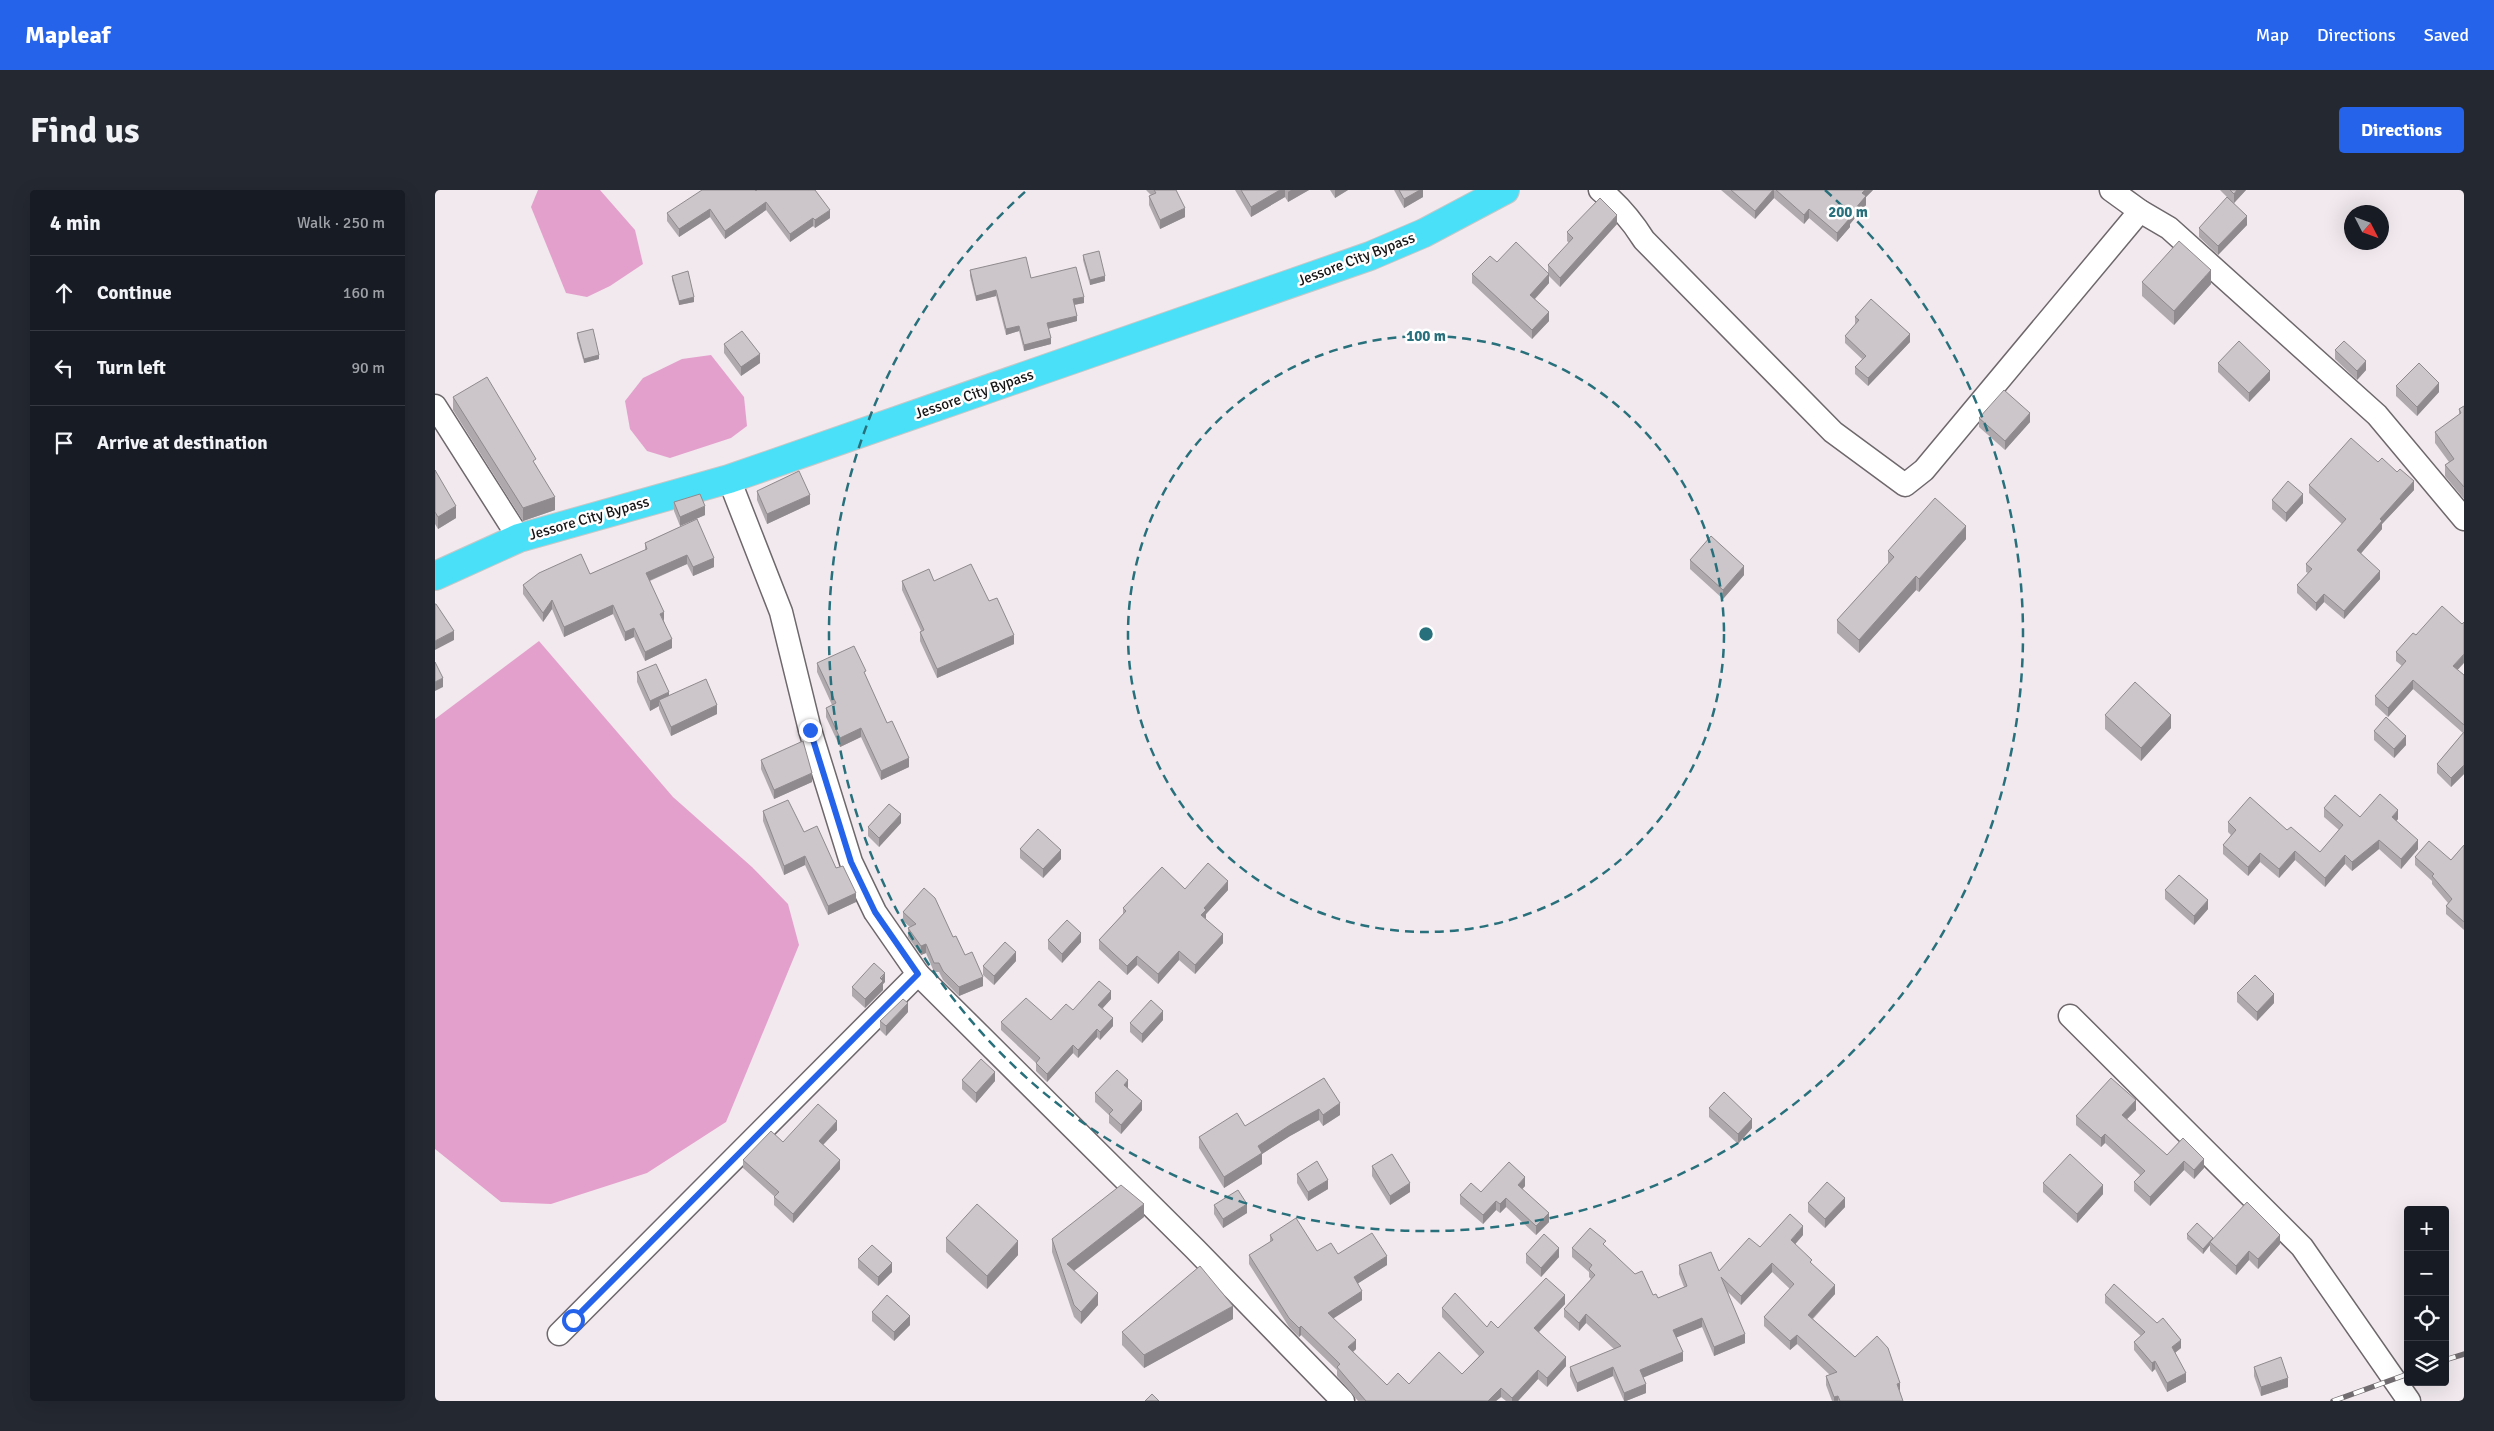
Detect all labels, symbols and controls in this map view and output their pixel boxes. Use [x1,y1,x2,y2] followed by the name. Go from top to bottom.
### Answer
[25,20,110,50] text: Mapleaf
[2256,24,2289,46] text: Map
[2317,24,2396,46] text: Directions
[2424,24,2469,46] text: Saved
[2339,107,2464,153] button: Directions
[30,109,140,152] text: Find us
[1828,203,1868,221] text: 200 m
[2344,205,2389,250] north arrow
[50,210,101,236] text: 4 min
[297,213,385,233] text: Walk · 250 m
[1295,228,1418,290] street label: Jessore City Bypass
[50,279,78,307] icon: ahead
[97,281,172,305] text: Continue
[343,283,385,303] text: 160 m
[1406,327,1446,345] text: 100 m
[50,354,78,382] icon: left
[97,356,166,380] text: Turn left
[351,358,385,378] text: 90 m
[912,365,1036,423] street label: Jessore City Bypass
[50,429,78,457] icon: arrive
[97,431,268,455] text: Arrive at destination
[527,492,652,544] street label: Jessore City Bypass
[1417,625,1435,643] centre of rings
[799,719,822,742] route end
[2404,1206,2449,1386] map controls
[2404,1206,2449,1251] button: +
[2404,1251,2449,1296] button: −
[2404,1296,2449,1341] button: locate
[562,1309,585,1332] route start
[2404,1341,2449,1386] button: layers

